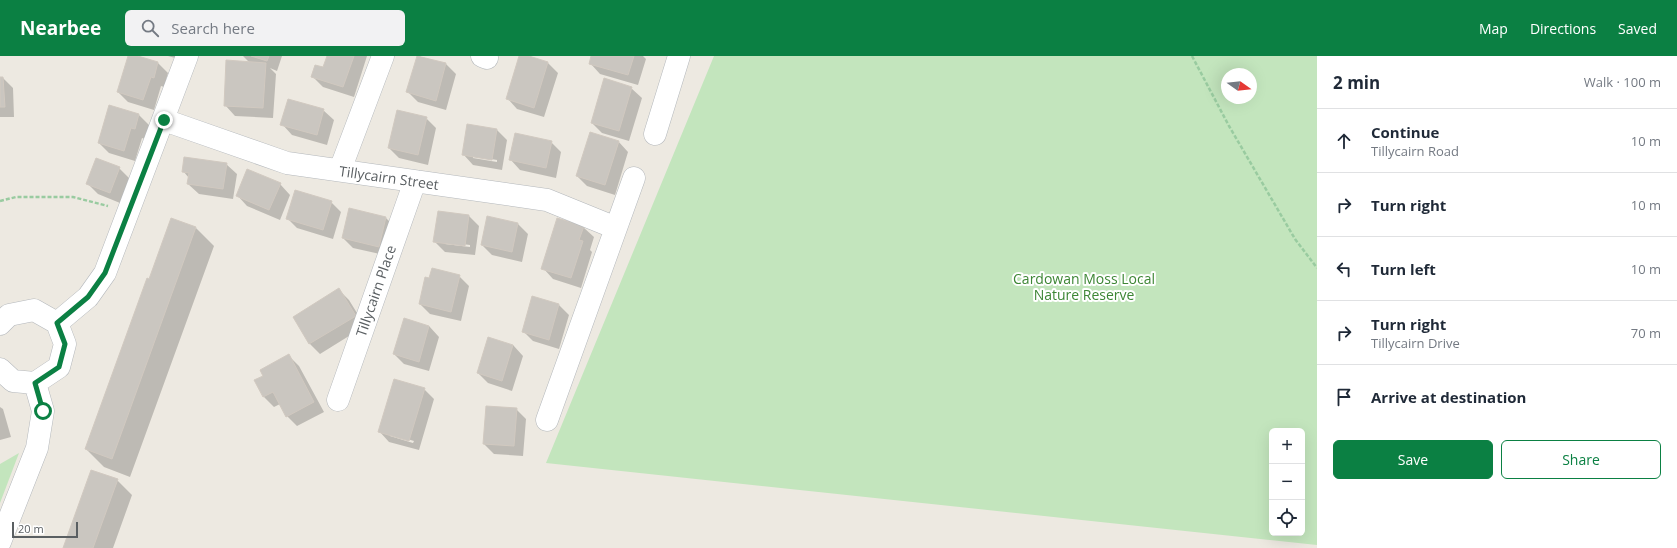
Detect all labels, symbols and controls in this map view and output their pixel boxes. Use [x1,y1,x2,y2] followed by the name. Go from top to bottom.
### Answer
[125,10,405,46] search box
[20,15,101,41] text: Nearbee
[139,17,161,39] icon: search
[171,18,255,38] text: Search here
[1479,19,1508,38] text: Map
[1530,19,1596,38] text: Directions
[1618,19,1657,38] text: Saved
[1221,68,1257,104] north arrow
[1333,71,1380,94] text: 2 min
[1584,73,1661,91] text: Walk · 100 m
[155,111,173,129] route end
[1371,122,1439,142] text: Continue
[1333,130,1355,152] icon: ahead
[1631,132,1661,150] text: 10 m
[1371,142,1459,160] text: Tillycairn Road
[338,161,440,194] street label: Tillycairn Street
[1333,194,1355,216] icon: right
[1371,195,1446,215] text: Turn right
[1631,196,1661,214] text: 10 m
[351,242,400,339] street label: Tillycairn Place
[1333,258,1355,280] icon: left
[1371,259,1436,279] text: Turn left
[1631,260,1661,278] text: 10 m
[1013,269,1155,304] park label: Cardowan Moss Local Nature Reserve
[1371,314,1446,334] text: Turn right
[1333,322,1355,344] icon: right
[1631,324,1661,342] text: 70 m
[1371,334,1460,352] text: Tillycairn Drive
[1333,386,1355,408] icon: arrive
[1371,387,1526,407] text: Arrive at destination
[34,402,52,420] route start
[1269,428,1305,536] map controls
[1269,428,1305,464] button: +
[1333,440,1493,479] button: Save
[1501,440,1661,479] button: Share
[1269,464,1305,500] button: −
[1269,500,1305,536] button: locate
[12,520,78,539] scale bar
[18,521,44,536] text: 20 m

